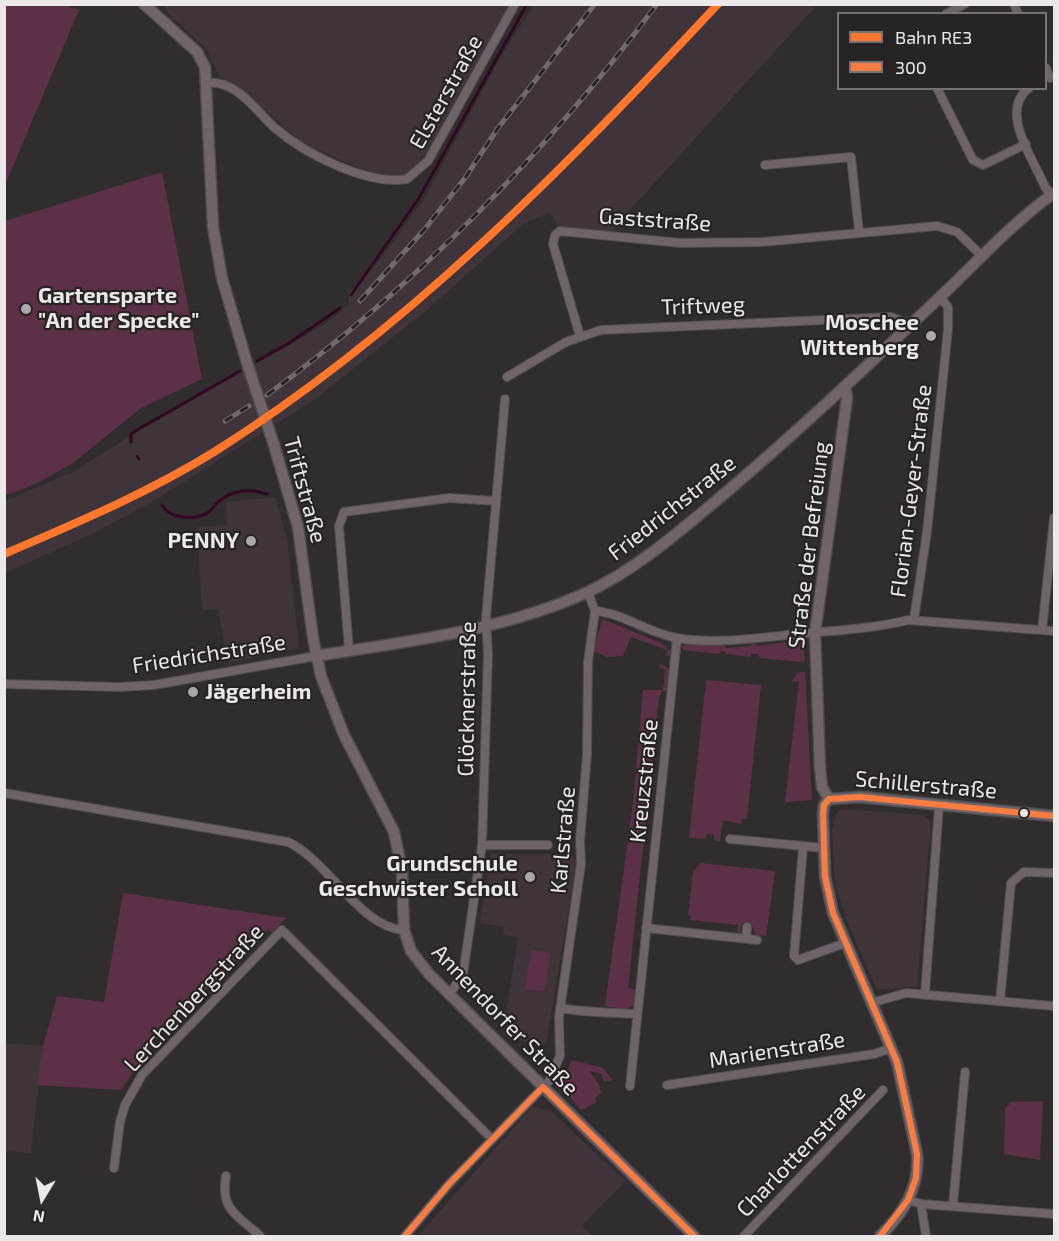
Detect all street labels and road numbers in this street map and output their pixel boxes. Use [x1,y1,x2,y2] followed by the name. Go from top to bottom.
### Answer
[404,30,488,154] street label: Elsterstraße
[598,203,712,237] street label: Gaststraße
[661,291,745,321] street label: Triftweg
[885,383,937,599] street label: Florian-Geyer-Straße
[278,434,332,546] street label: Triftstraße
[783,440,835,650] street label: Straße der Befreiung
[603,450,741,566] street label: Friedrichstraße
[452,621,482,777] street label: Glöcknerstraße
[130,629,288,679] street label: Friedrichstraße
[624,718,664,844] street label: Kreuzstraße
[854,766,998,804] street label: Schillerstraße
[545,785,581,895] street label: Karlstraße
[119,919,269,1077] street label: Lerchenbergstraße
[426,939,584,1101] street label: Annendorfer Straße
[707,1026,847,1074] street label: Marienstraße
[731,1079,871,1223] street label: Charlottenstraße

